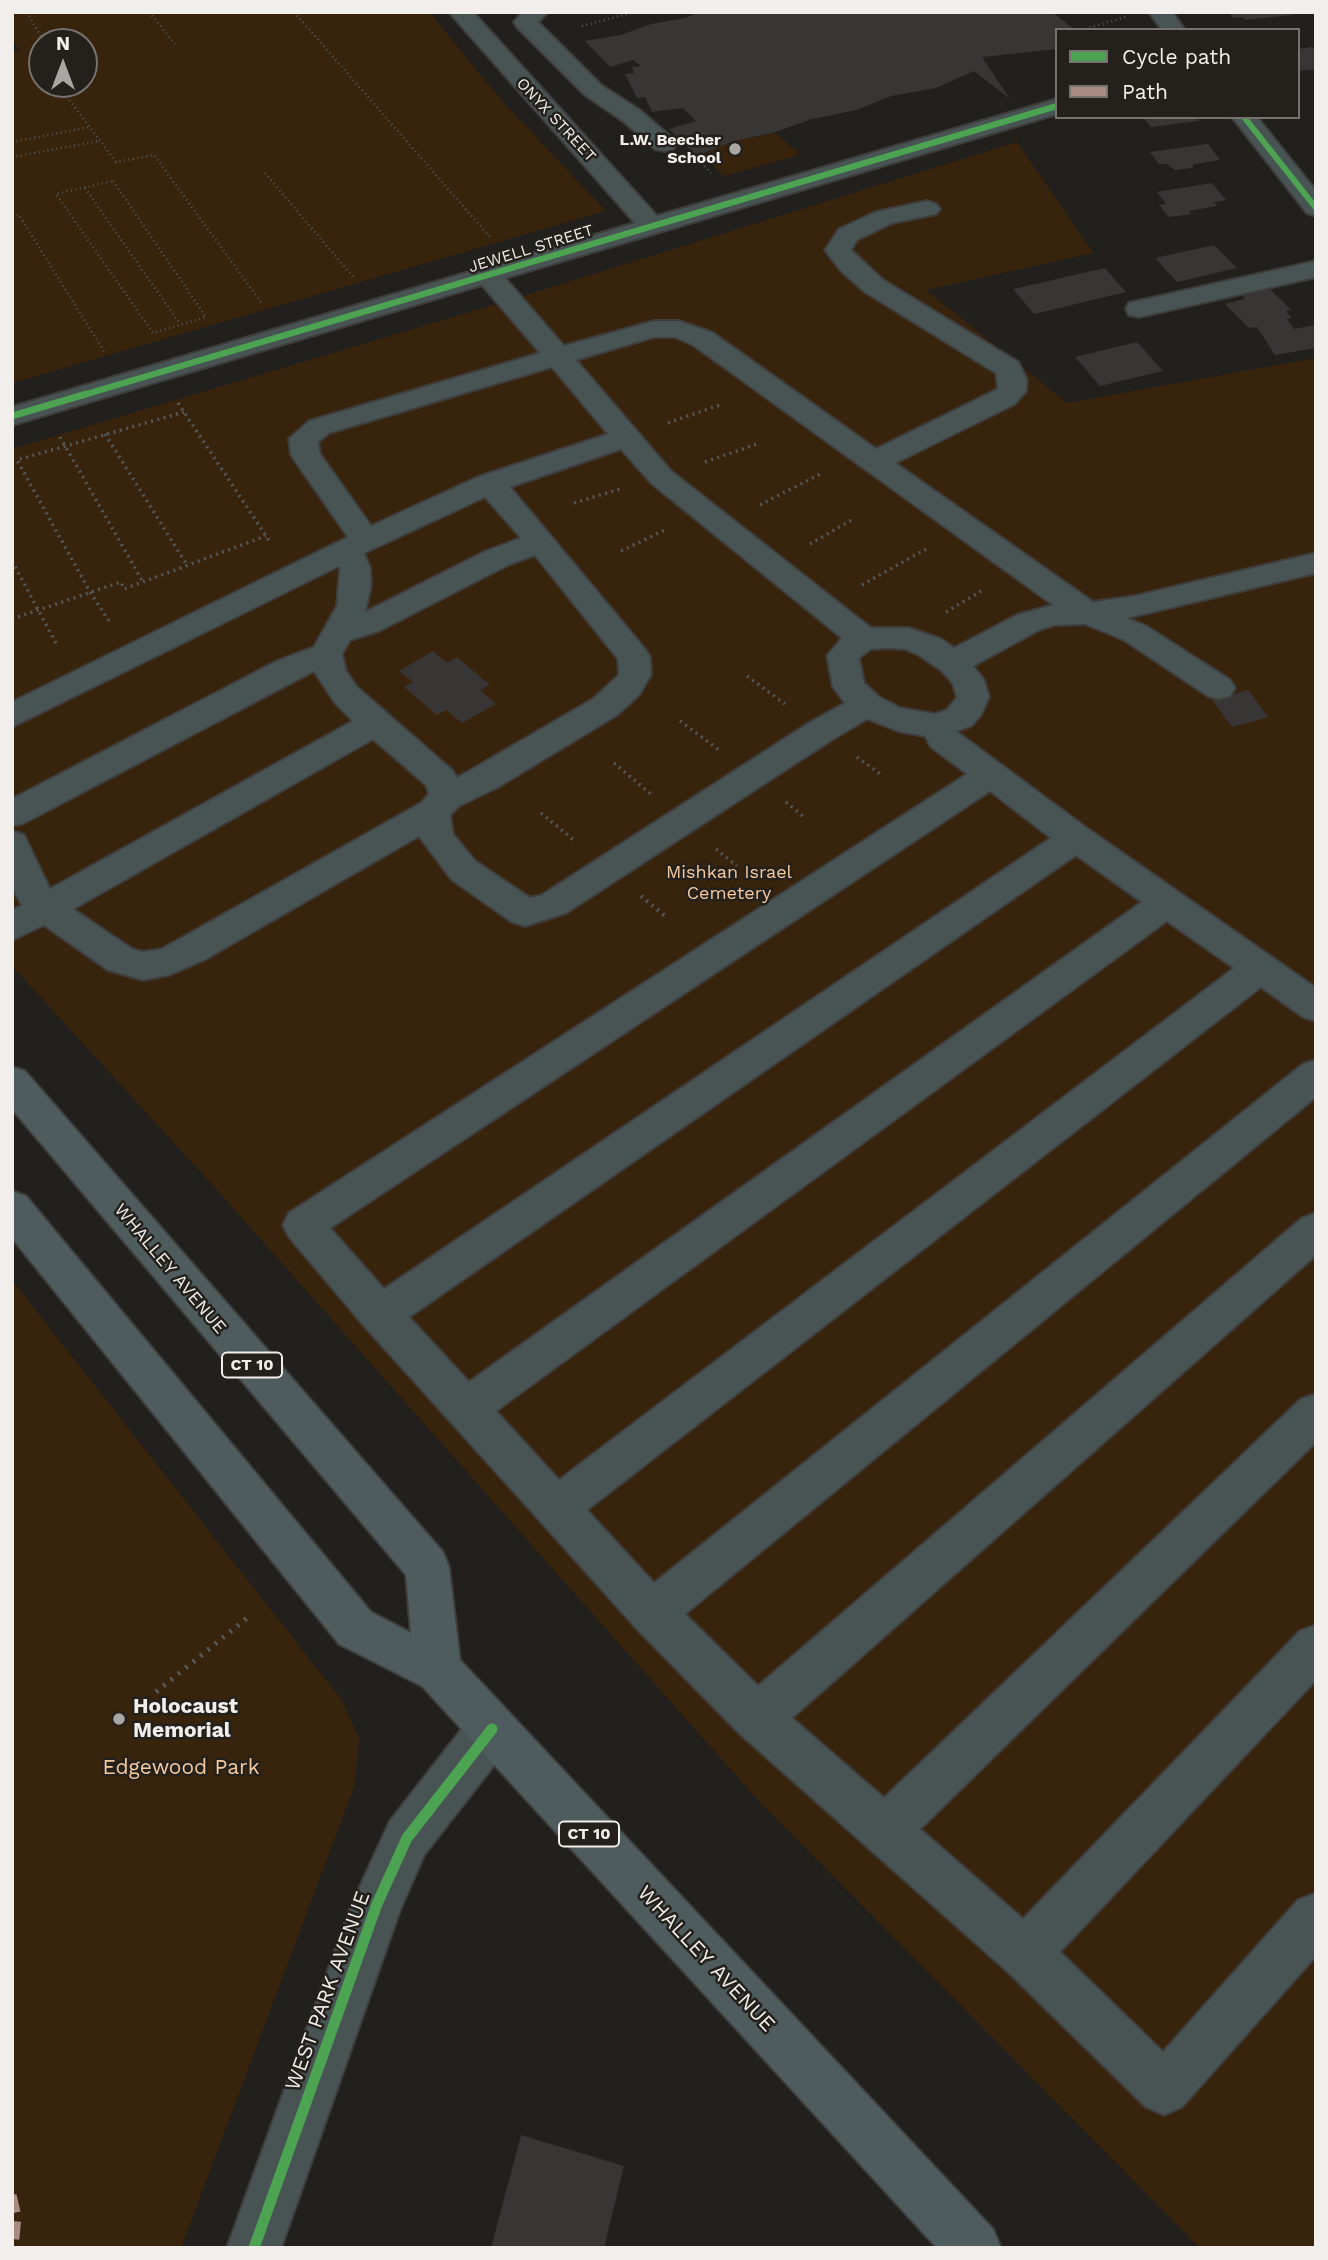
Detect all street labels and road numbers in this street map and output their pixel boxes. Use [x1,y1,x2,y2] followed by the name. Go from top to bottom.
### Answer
[512,74,600,166] street label: ONYX STREET
[466,221,596,277] street label: JEWELL STREET
[109,1200,231,1338] street label: WHALLEY AVENUE
[222,1352,282,1378] road number: CT 10
[559,1822,619,1846] road number: CT 10
[632,1881,780,2037] street label: WHALLEY AVENUE
[280,1888,376,2094] street label: WEST PARK AVENUE

